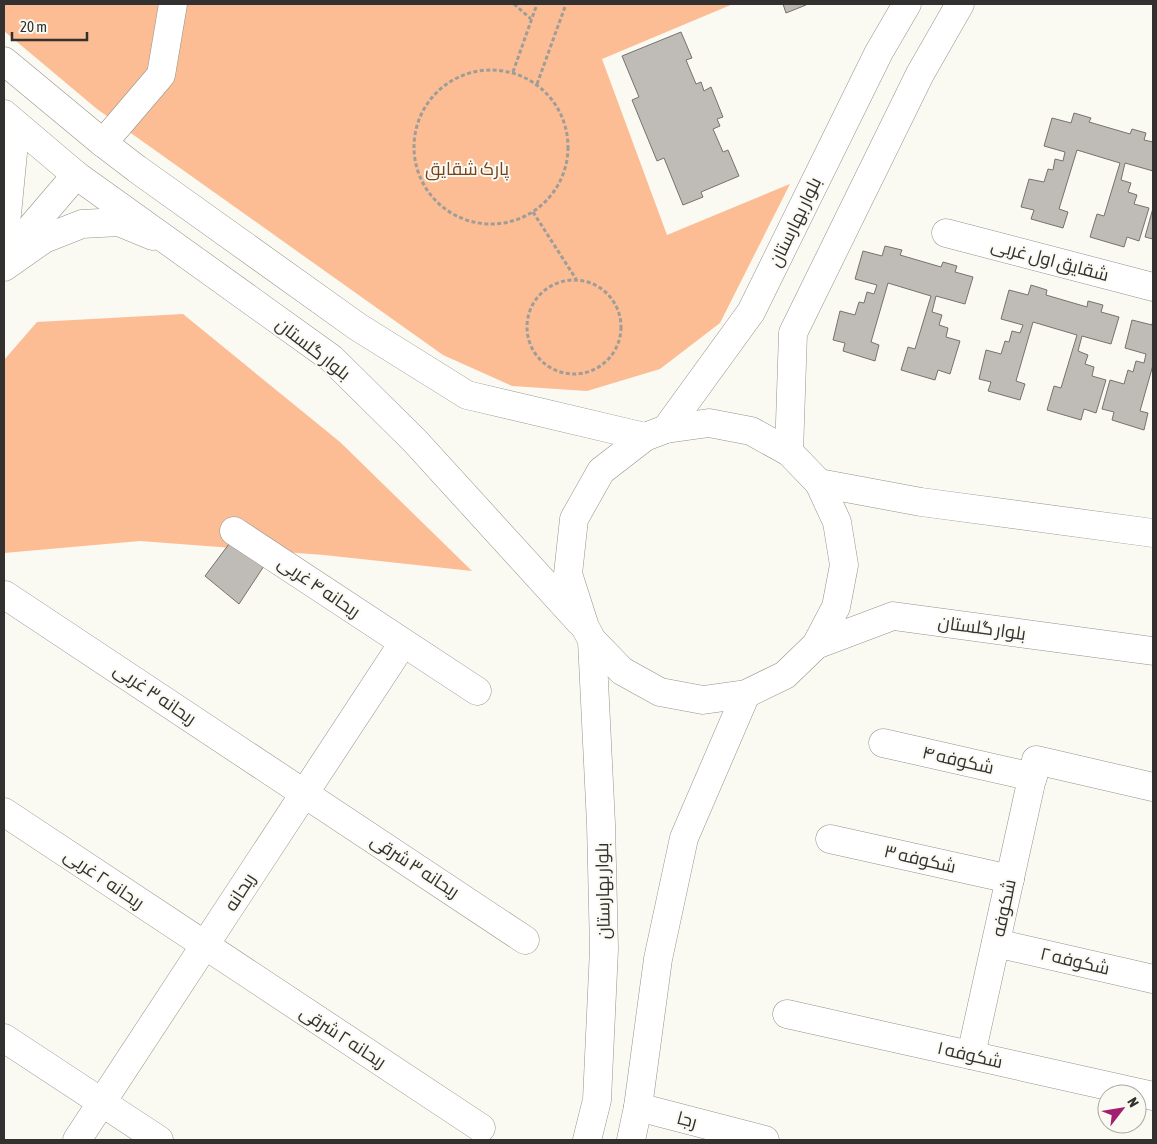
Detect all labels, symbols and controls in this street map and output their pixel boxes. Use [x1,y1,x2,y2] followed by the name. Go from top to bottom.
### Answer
[12,10,88,42] scale bar
[20,18,47,35] text: 20 m
[425,158,509,181] park label: پارک شقایق
[764,174,826,270] street label: بلوار بهارستان
[988,234,1111,287] street label: شقایق اول غربی
[271,313,355,385] street label: بلوار گلستان
[274,551,364,623] street label: ریحانه ۴ غربی
[937,611,1027,645] street label: بلوار گلستان
[110,658,200,730] street label: ریحانه ۳ غربی
[920,741,996,779] street label: شکوفه ۴
[367,829,463,903] street label: ریحانه ۳ شرقی
[882,840,958,878] street label: شکوفه ۳
[591,842,615,940] street label: بلوار بهارستان
[60,844,148,914] street label: ریحانه ۲ غربی
[220,869,260,915] street label: ریحانه
[987,877,1021,939] street label: شکوفه
[1038,942,1112,980] street label: شکوفه ۲
[296,1001,390,1073] street label: ریحانه ۲ شرقی
[935,1037,1005,1073] street label: شکوفه ۱
[1097,1084,1147,1134] north arrow
[1124,1095,1142,1110] text: N
[674,1107,700,1133] street label: رجا

